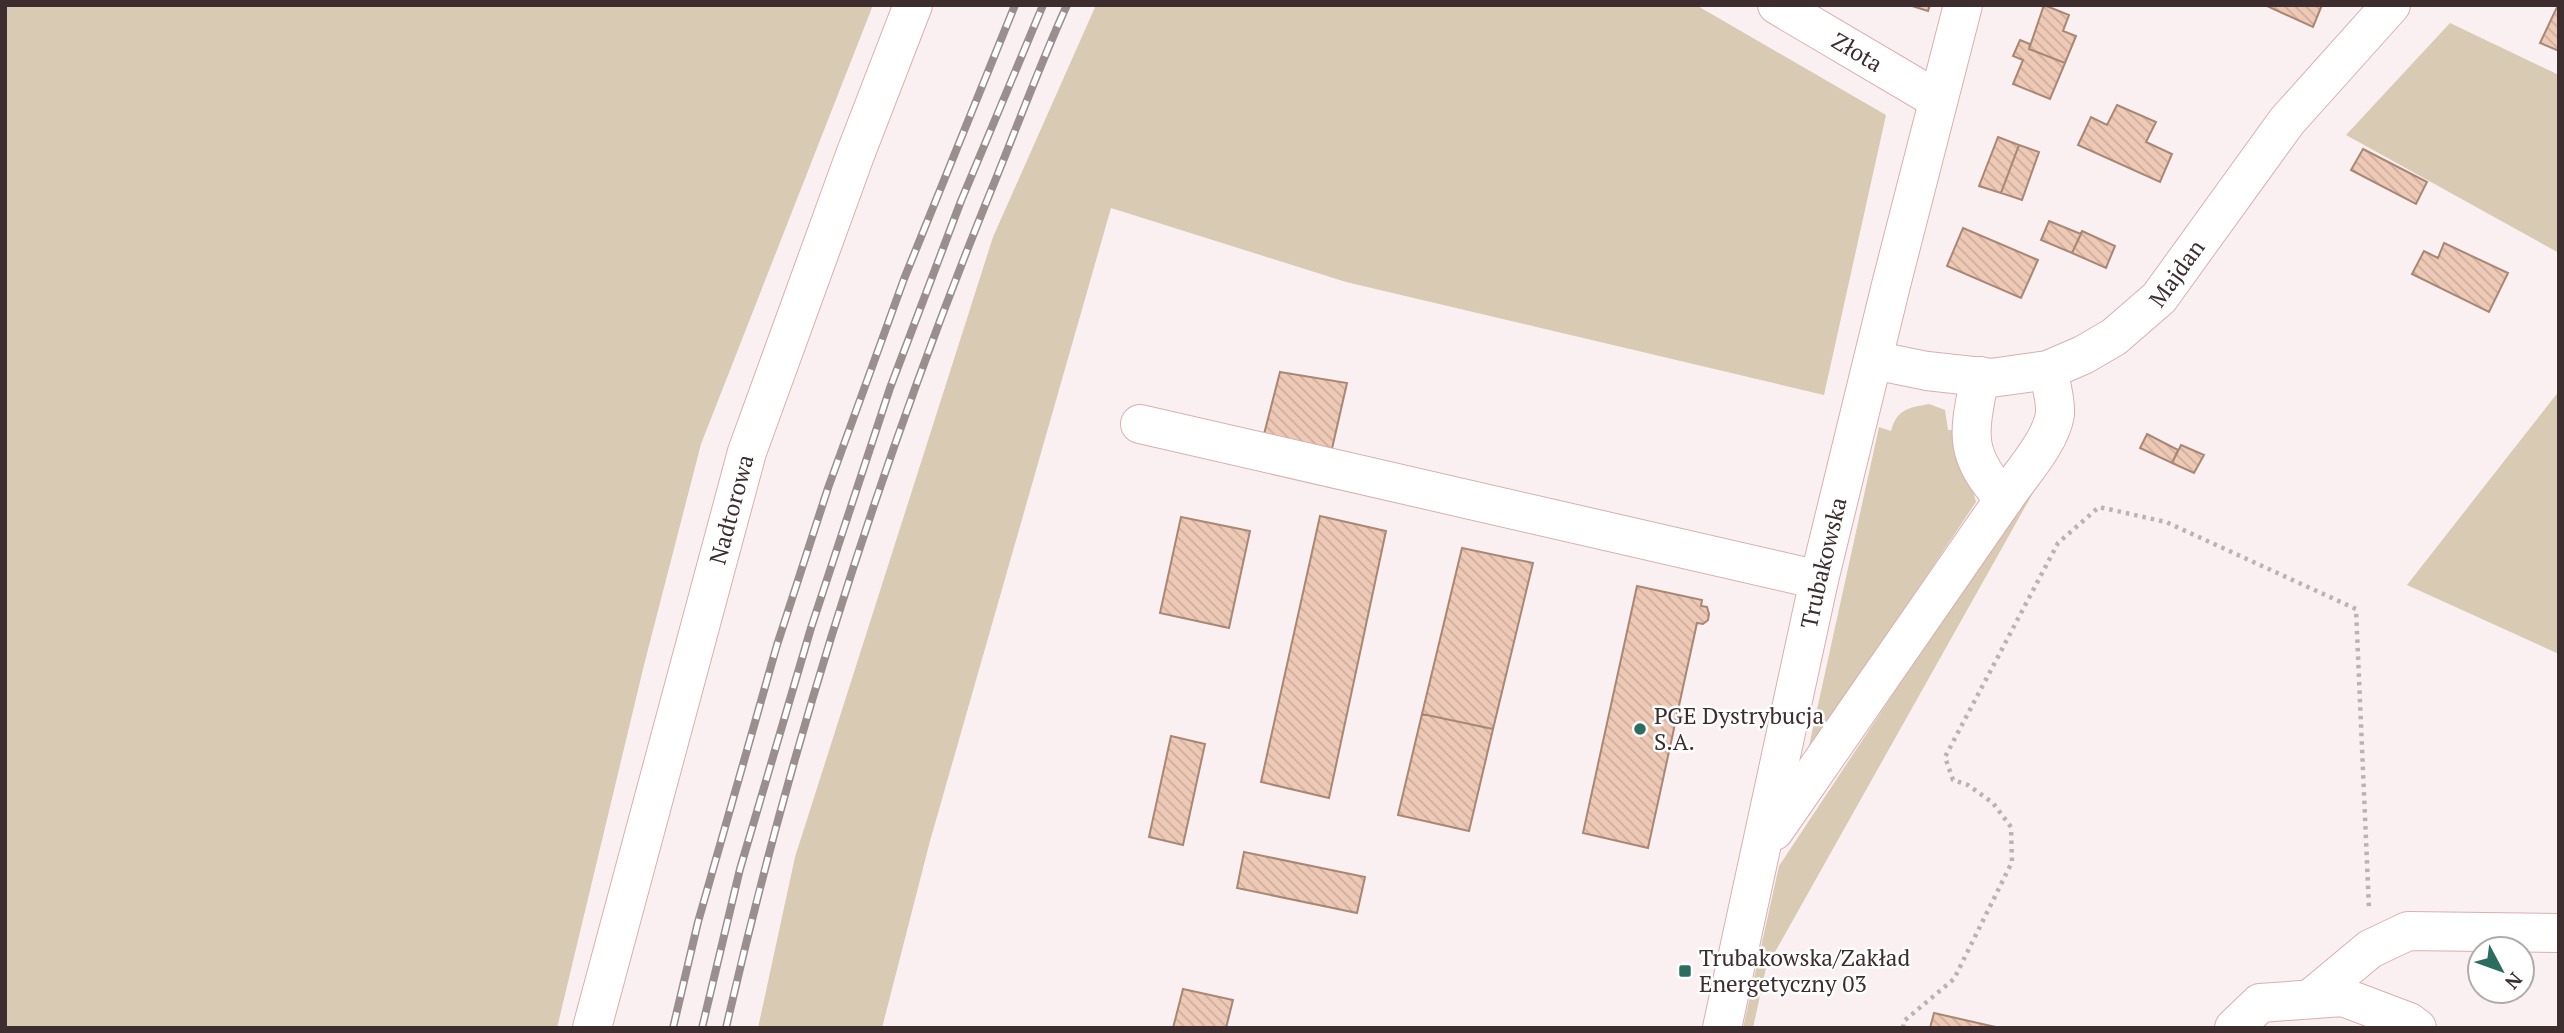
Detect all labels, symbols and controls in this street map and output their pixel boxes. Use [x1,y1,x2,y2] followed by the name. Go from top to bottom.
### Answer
[1826,25,1889,79] street label: Złota
[2142,233,2212,313] street label: Majdan
[702,451,761,568] street label: Nadtorowa
[1793,494,1854,631] street label: Trubakowska
[1654,700,1824,757] place label: PGE Dystrybucja S.A.
[1632,721,1648,737] marker: PGE Dystrybucja S.A.
[2466,935,2536,1005] north arrow
[1699,942,1910,999] place label: Trubakowska/Zakład Energetyczny 03
[1677,963,1693,979] marker: Trubakowska/Zakład Energetyczny 03
[2500,968,2528,996] text: N

